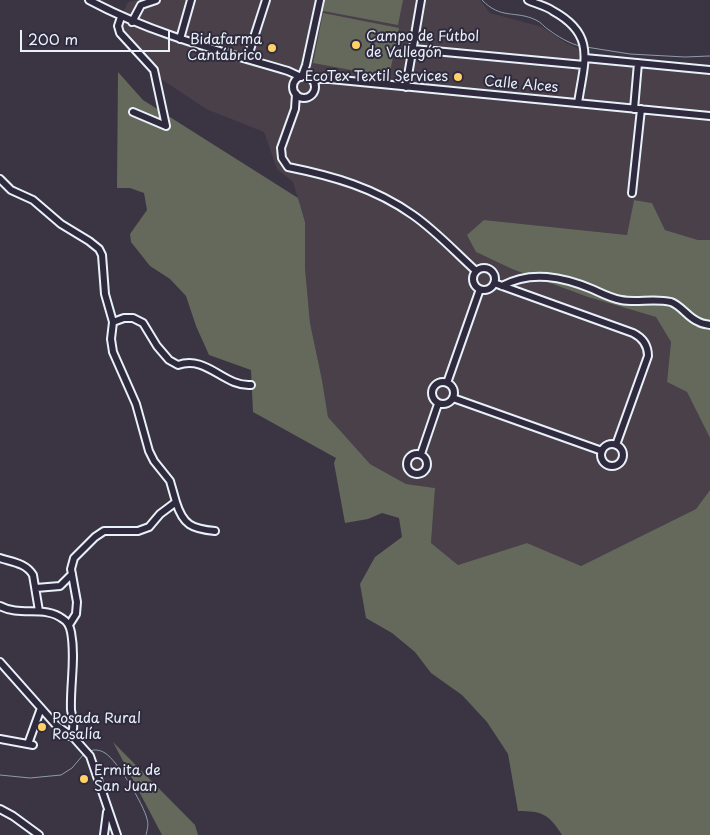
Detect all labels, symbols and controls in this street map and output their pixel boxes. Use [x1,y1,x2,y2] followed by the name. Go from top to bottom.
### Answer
[22,20,172,52] scale bar
[28,27,78,50] text: 200 m
[366,29,479,62] place label: Campo de Fútbol de Vallegón
[187,32,262,64] place label: Bidafarma Cantábrico
[350,39,362,51] marker: Campo de Fútbol de Vallegón
[266,42,278,54] marker: Bidafarma Cantábrico
[305,69,448,85] place label: EcoTex Textil Services
[452,71,464,83] marker: EcoTex Textil Services
[483,73,559,97] street label: Calle Alces
[52,711,141,744] place label: Posada Rural Rosalía
[36,721,48,733] marker: Posada Rural Rosalía
[94,763,161,796] place label: Ermita de San Juan
[78,773,90,785] marker: Ermita de San Juan

